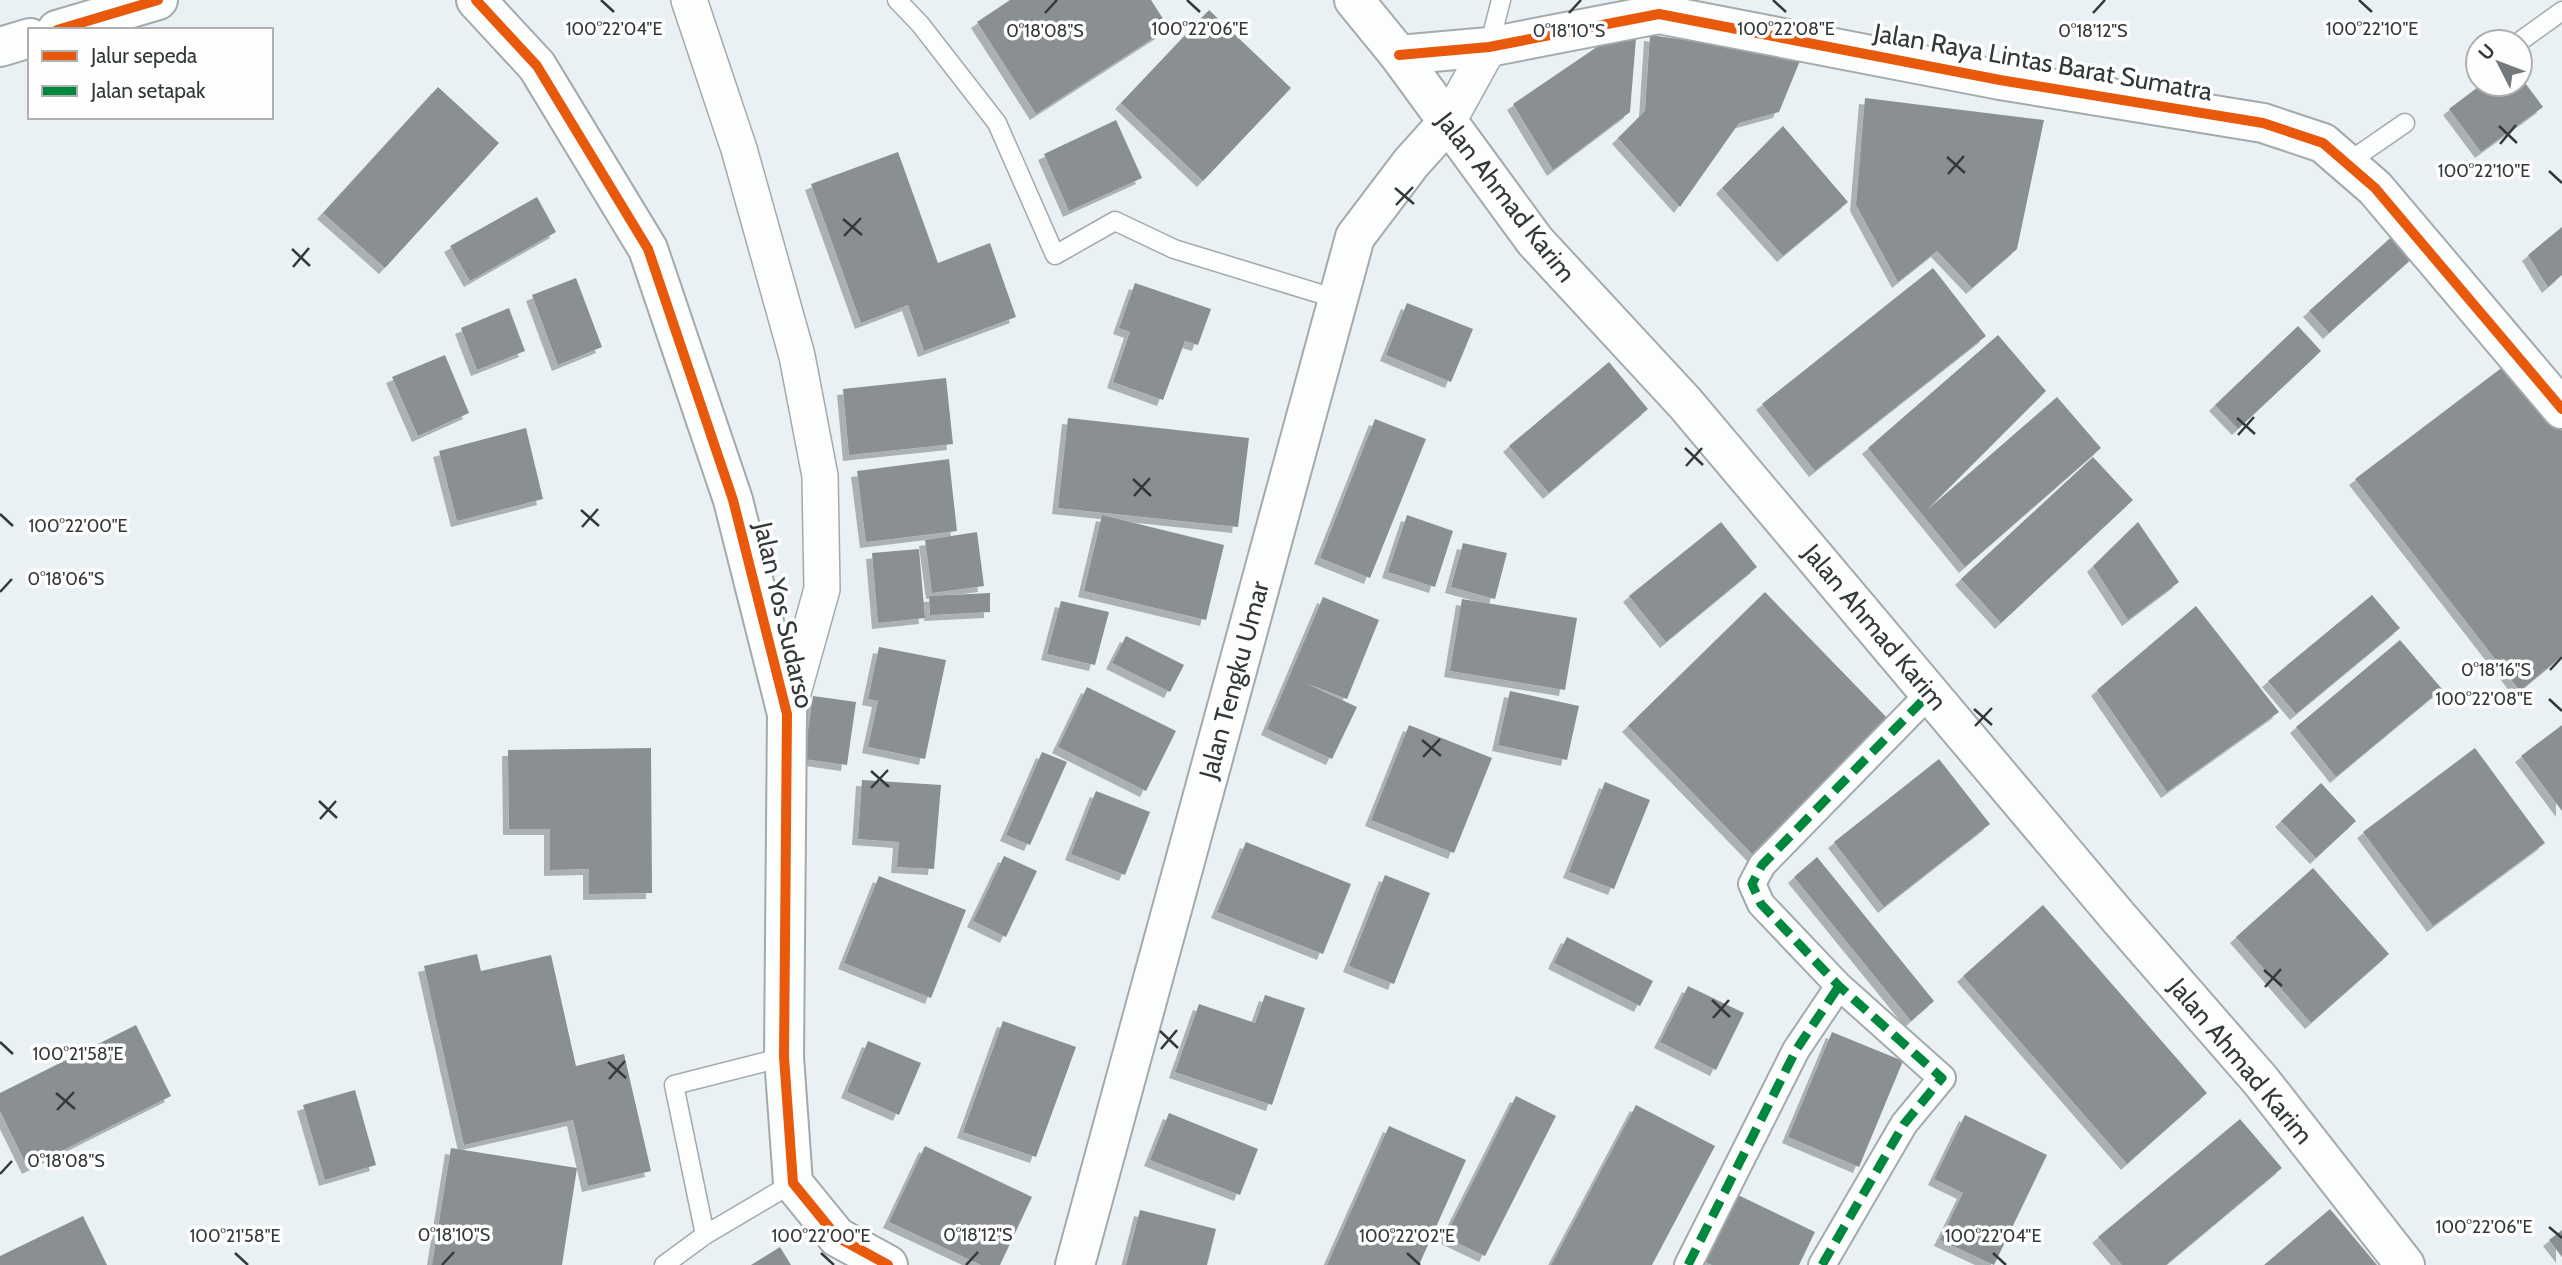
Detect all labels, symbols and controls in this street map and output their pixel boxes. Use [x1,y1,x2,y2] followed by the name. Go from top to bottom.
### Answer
[1870,16,2215,108] street label: Jalan Raya Lintas Barat Sumatra
[566,18,662,40] text: 100°22'04"E
[1152,18,1248,40] text: 100°22'06"E
[1737,18,1835,40] text: 100°22'08"E
[2326,18,2418,40] text: 100°22'10"E
[1006,20,1084,42] text: 0°18'08"S
[1533,20,1605,42] text: 0°18'10"S
[2058,20,2128,42] text: 0°18'12"S
[28,28,273,119] legend
[2464,28,2534,98] north arrow
[2474,39,2500,65] text: U
[90,43,197,68] text: Jalur sepeda
[90,78,206,103] text: Jalan setapak
[1429,105,1582,289] street label: Jalan Ahmad Karim
[2438,160,2530,182] text: 100°22'10"E
[28,515,128,537] text: 100°22'00"E
[747,518,821,711] street label: Jalan Yos Sudarso
[1795,537,1954,717] street label: Jalan Ahmad Karim
[28,568,104,590] text: 0°18'06"S
[1192,577,1276,783] street label: Jalan Tengku Umar
[2461,659,2531,681] text: 0°18'16"S
[2435,688,2533,710] text: 100°22'08"E
[2161,971,2320,1151] street label: Jalan Ahmad Karim
[32,1043,124,1065] text: 100°21'58"E
[27,1150,105,1172] text: 0°18'08"S
[2436,1216,2532,1238] text: 100°22'06"E
[418,1224,490,1246] text: 0°18'10"S
[943,1224,1013,1246] text: 0°18'12"S
[189,1225,281,1247] text: 100°21'58"E
[771,1225,871,1247] text: 100°22'00"E
[1359,1225,1455,1247] text: 100°22'02"E
[1945,1225,2041,1247] text: 100°22'04"E

